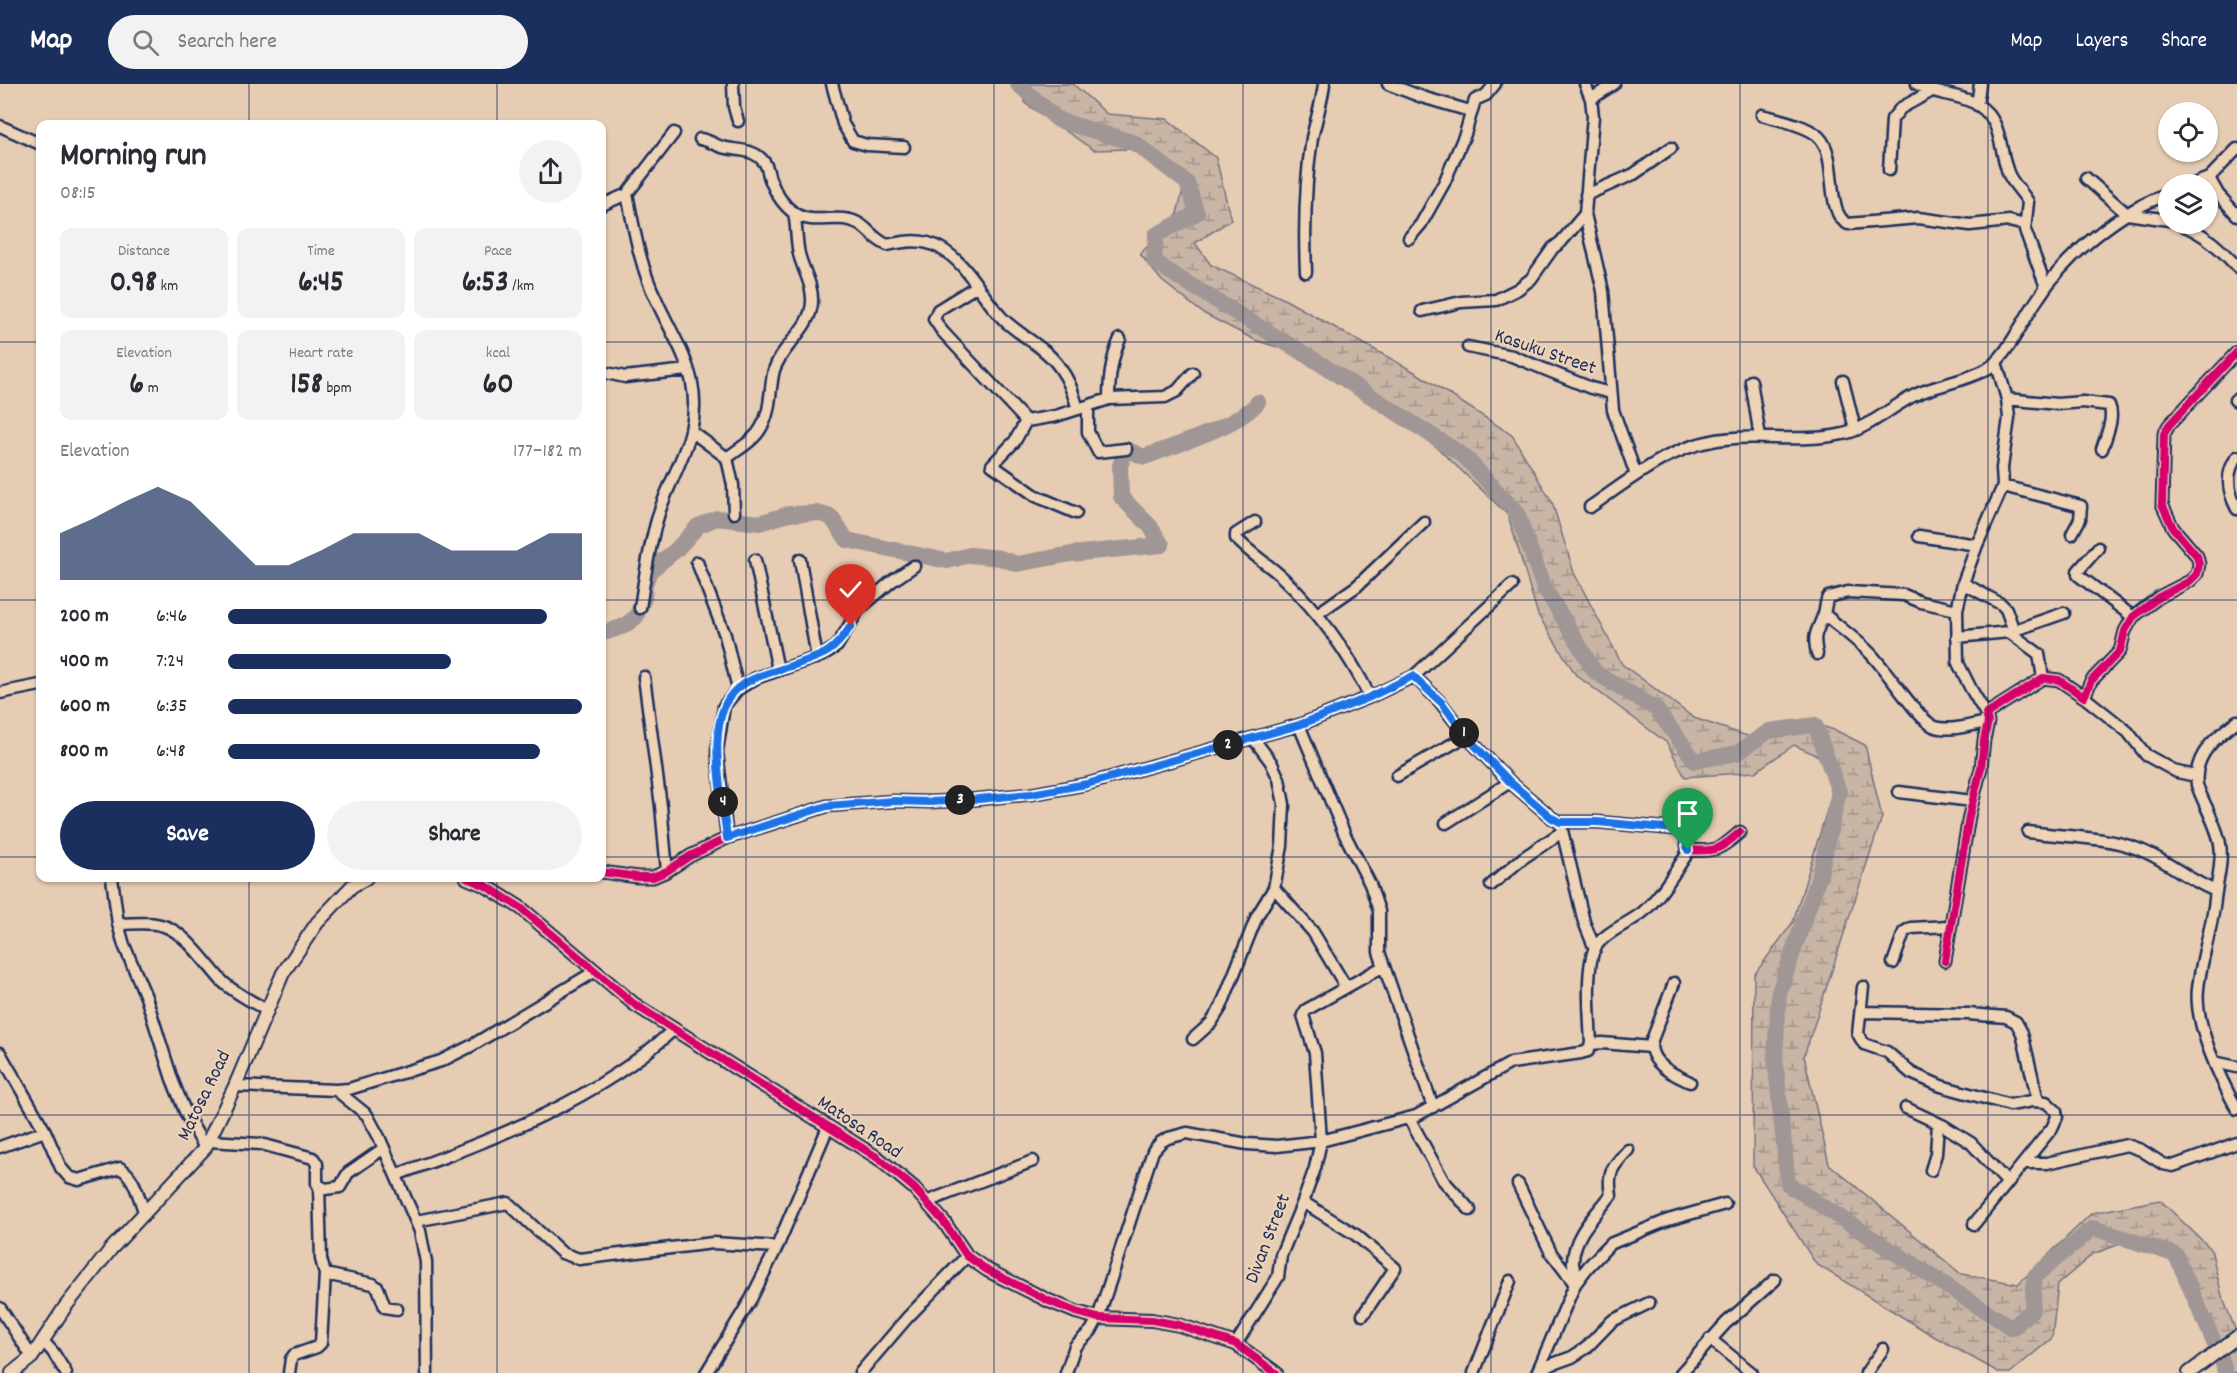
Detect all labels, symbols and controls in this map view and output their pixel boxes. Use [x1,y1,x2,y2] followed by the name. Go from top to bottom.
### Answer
[108,15,528,69] search box
[30,22,72,62] text: Map
[129,26,162,59] icon: search
[177,27,277,58] text: Search here
[2011,27,2042,57] text: Map
[2075,27,2128,57] text: Layers
[2161,27,2207,57] text: Share
[2158,102,2218,234] map controls
[2158,102,2218,162] button: locate
[60,134,207,181] text: Morning run
[519,140,582,203] button: share
[2158,174,2218,234] button: layers
[60,180,96,208] text: 08:15
[118,240,170,263] text: Distance
[307,240,335,263] text: Time
[484,240,512,263] text: Pace
[110,263,157,306] text: 0.98
[298,263,344,306] text: 6:45
[462,263,509,306] text: 6:53
[157,275,178,298] text: km
[509,275,534,298] text: /km
[1490,323,1600,383] street label: Kasuku Street
[116,342,172,365] text: Elevation
[289,342,353,365] text: Heart rate
[486,342,510,365] text: kcal
[129,365,144,408] text: 6
[290,365,323,408] text: 158
[482,365,514,408] text: 60
[144,377,159,400] text: m
[323,377,352,400] text: bpm
[60,438,130,466] text: Elevation
[513,438,582,466] text: 177–182 m
[825,564,876,626] pin
[834,573,867,606] icon: check
[60,603,109,631] text: 200 m
[156,603,187,631] text: 6:46
[60,648,108,676] text: 400 m
[156,648,184,676] text: 7:24
[60,693,110,721] text: 600 m
[156,693,187,721] text: 6:35
[1449,718,1479,748] pin: 1
[1462,721,1466,744] text: 1
[1213,730,1243,760] pin: 2
[1225,733,1232,756] text: 2
[60,738,108,766] text: 800 m
[156,738,185,766] text: 6:48
[945,785,975,815] pin: 3
[708,787,738,817] pin: 4
[956,788,964,811] text: 3
[1662,788,1713,850] pin
[720,790,726,813] text: 4
[1671,797,1704,830] icon: arrive
[60,801,315,870] button: Save
[327,801,582,870] button: Share
[171,1046,239,1146] street label: Matosa Road
[811,1089,907,1167] street label: Matosa Road
[1239,1190,1299,1288] street label: Divan Street

